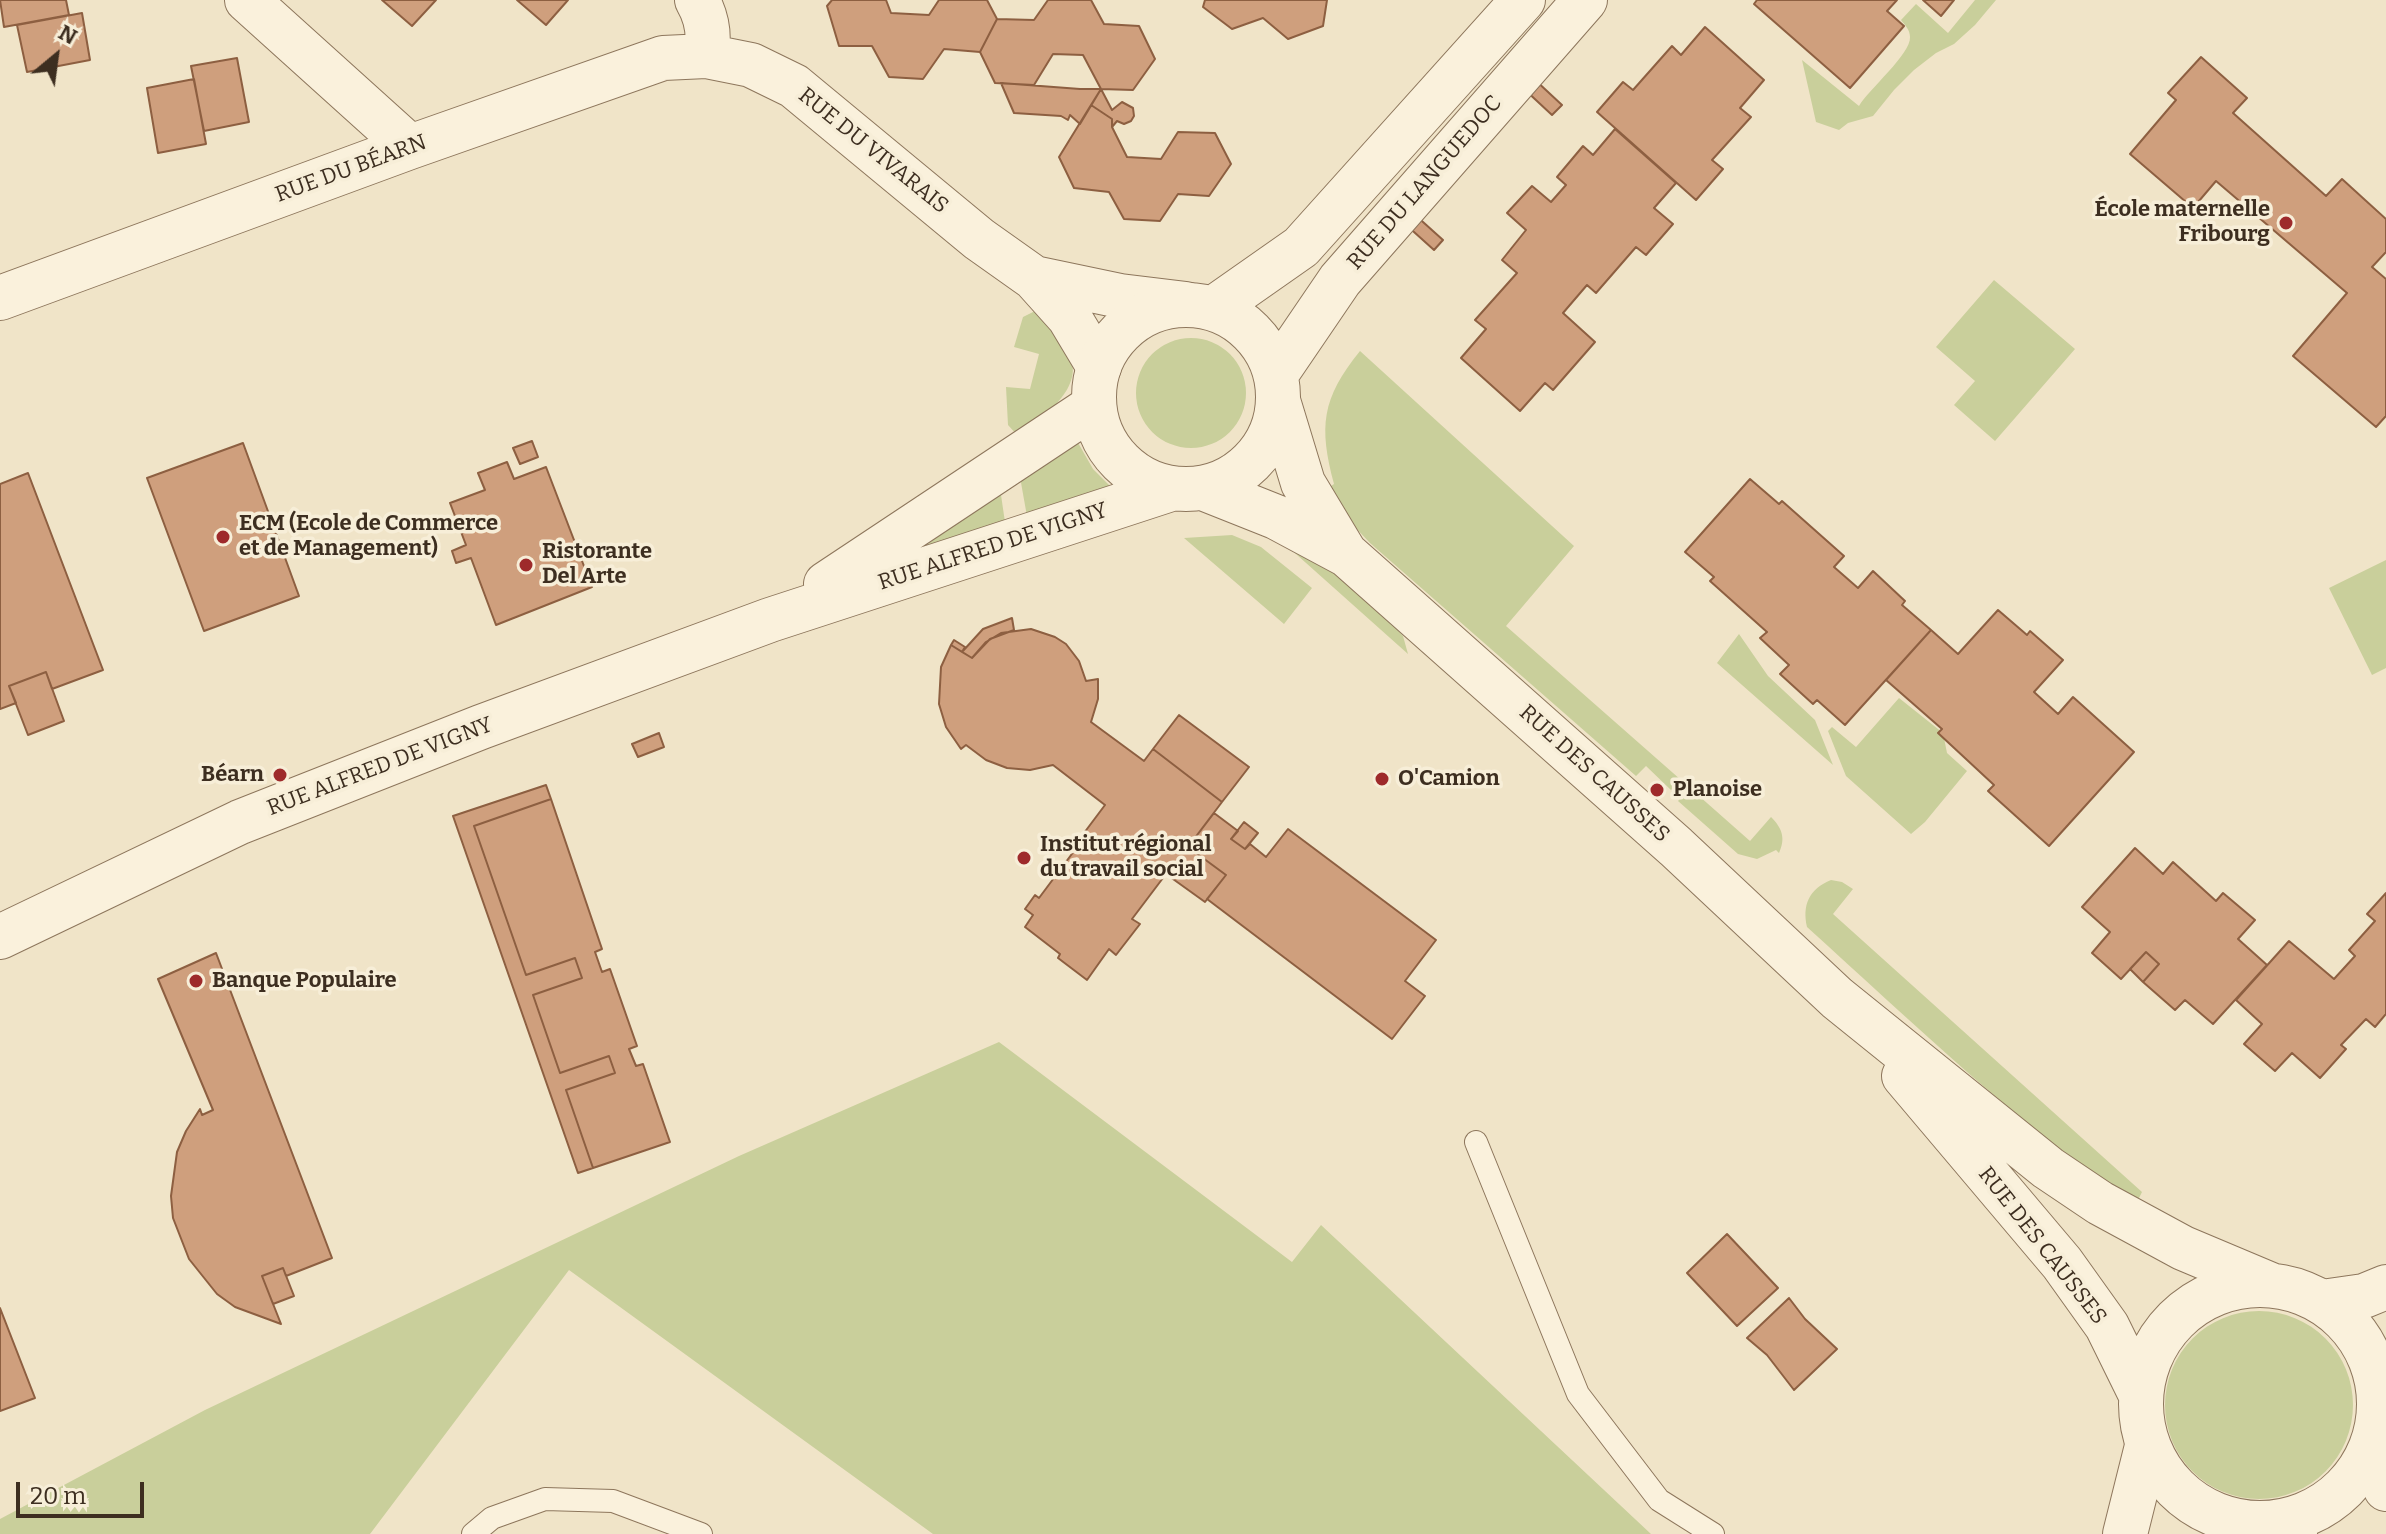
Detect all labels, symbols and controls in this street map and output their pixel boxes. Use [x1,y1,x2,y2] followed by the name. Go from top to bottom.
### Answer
[16,16,96,96] north arrow
[54,19,82,50] text: N
[793,83,953,219] street label: RUE DU VIVARAIS
[1342,91,1508,275] street label: RUE DU LANGUEDOC
[272,129,430,209] street label: RUE DU BÉARN
[2095,197,2270,248] place label: École maternelle Fribourg
[2277,214,2295,232] marker: École maternelle Fribourg
[875,497,1111,597] street label: RUE ALFRED DE VIGNY
[239,511,498,562] place label: ECM (Ecole de Commerce et de Management)
[214,528,232,546] marker: ECM (Ecole de Commerce et de Management)
[542,539,652,590] place label: Ristorante Del Arte
[517,556,535,574] marker: Ristorante Del Arte
[1514,700,1674,848] street label: RUE DES CAUSSES
[264,712,496,822] street label: RUE ALFRED DE VIGNY
[201,762,264,788] place label: Béarn
[271,766,289,784] marker: Béarn
[1398,766,1500,792] place label: O'Camion
[1373,770,1391,788] marker: O'Camion
[1673,777,1762,803] place label: Planoise
[1648,781,1666,799] marker: Planoise
[1040,832,1211,884] place label: Institut régional du travail social
[1015,849,1033,867] marker: Institut régional du travail social
[212,968,397,994] place label: Banque Populaire
[187,972,205,990] marker: Banque Populaire
[1972,1162,2112,1330] street label: RUE DES CAUSSES
[20,1466,148,1516] scale bar
[30,1482,86,1510] text: 20 m

